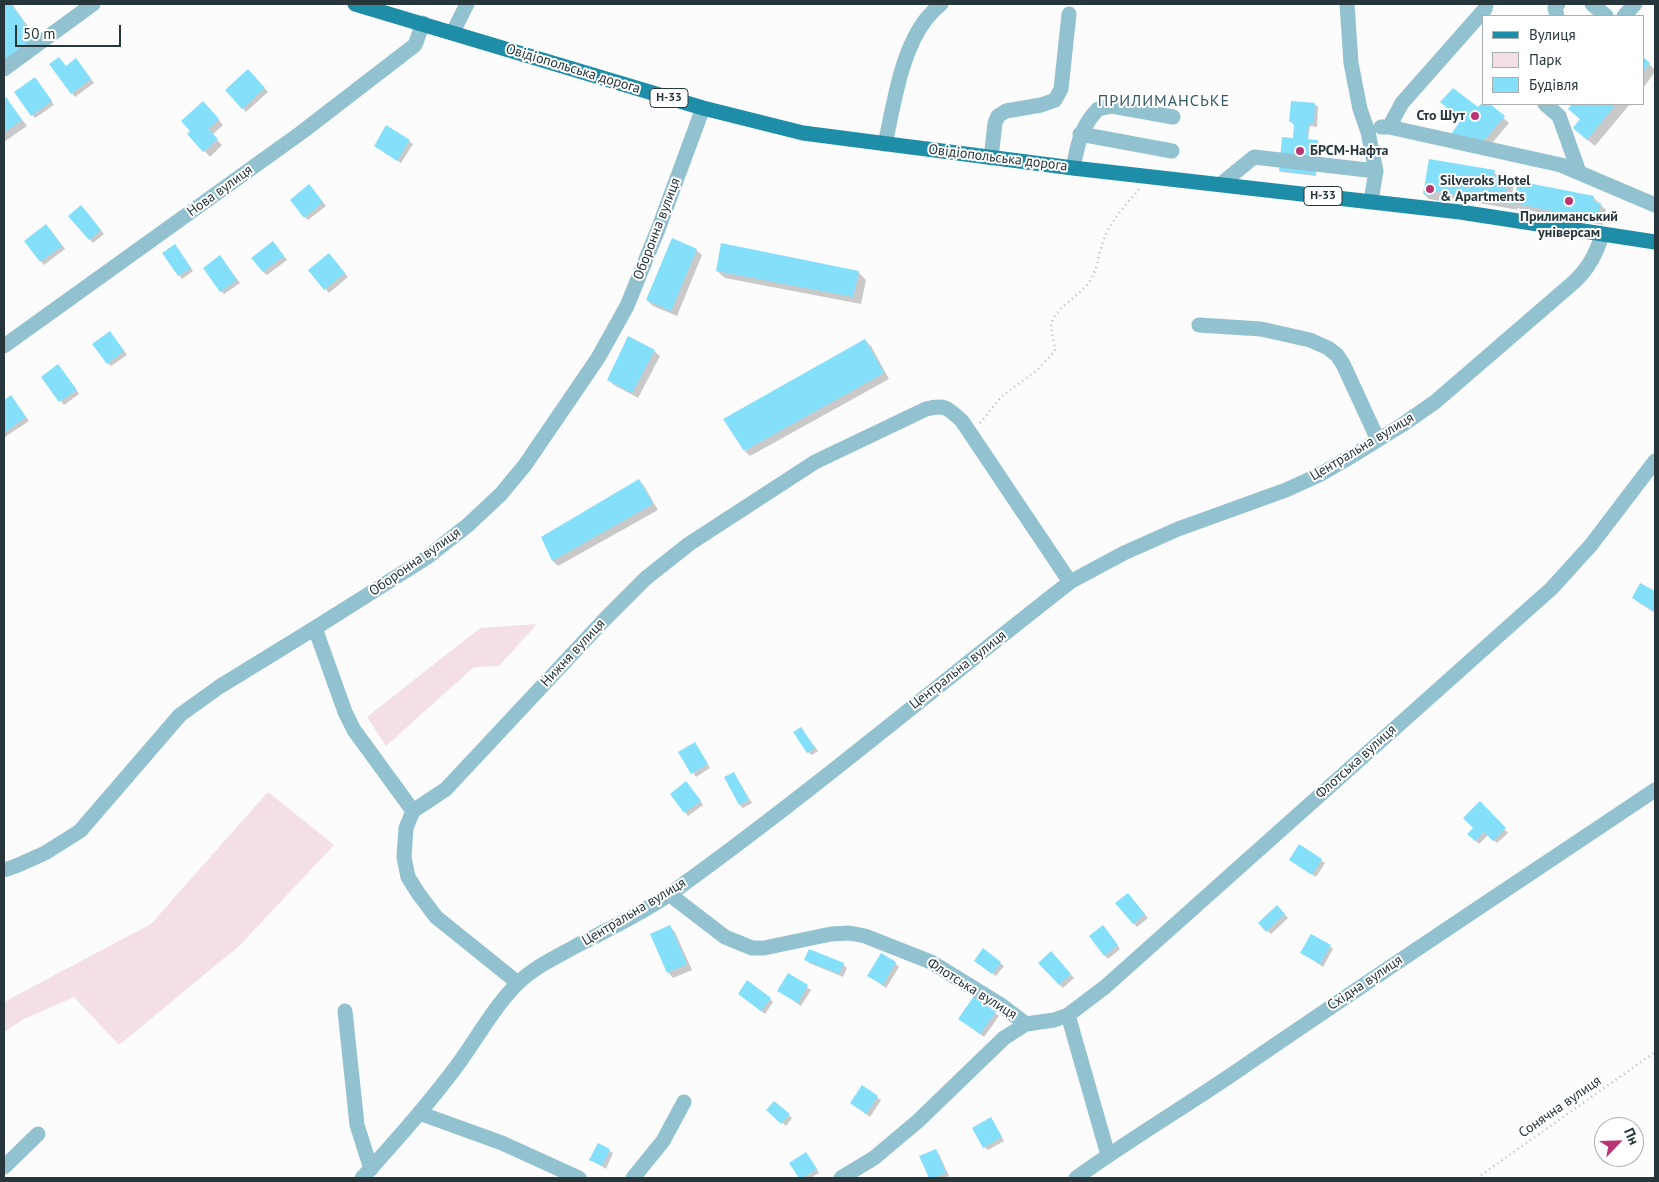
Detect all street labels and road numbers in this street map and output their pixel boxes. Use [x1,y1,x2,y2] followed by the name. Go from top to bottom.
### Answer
[504,41,642,97] street label: Овідіопольська дорога
[650,89,688,108] road number: Н-33
[928,141,1068,175] street label: Овідіопольська дорога
[184,162,256,220] street label: Нова вулиця
[630,176,684,282] street label: Оборонна вулиця
[1304,187,1342,206] road number: Н-33
[1307,409,1417,485] street label: Центральна вулиця
[366,524,464,600] street label: Оборонна вулиця
[537,616,609,690] street label: Нижня вулиця
[906,627,1010,713] street label: Центральна вулиця
[1312,721,1400,803] street label: Флотська вулиця
[579,874,689,950] street label: Центральна вулиця
[1324,952,1406,1014] street label: Східна вулиця
[924,955,1020,1023] street label: Флотська вулиця
[1516,1072,1604,1142] street label: Сонячна вулиця

